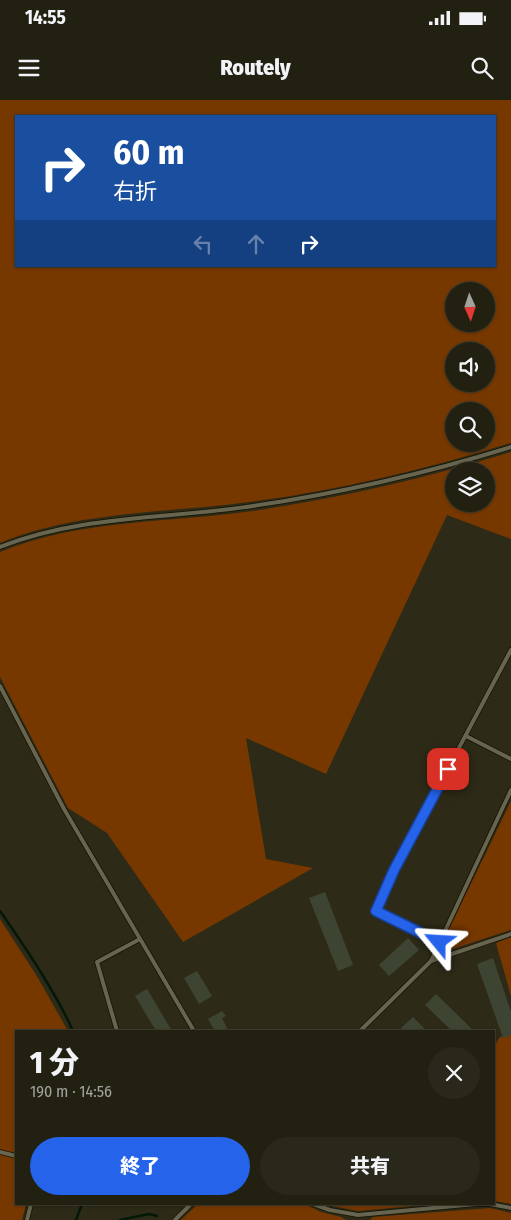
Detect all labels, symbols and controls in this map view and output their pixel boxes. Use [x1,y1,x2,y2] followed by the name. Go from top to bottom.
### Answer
[25,6,66,29] text: 14:55
[15,54,43,82] icon: menu
[220,54,291,81] text: Routely
[468,54,496,82] icon: search
[113,131,184,173] text: 60 m
[30,135,95,200] icon: right
[113,178,157,205] text: 右折
[189,230,217,258] icon: left
[242,230,270,258] icon: ahead
[295,230,323,258] icon: right
[445,282,495,332] north arrow
[445,282,495,512] map controls
[445,342,495,392] button: sound
[445,402,495,452] button: search
[445,462,495,512] button: layers
[427,748,469,790] pin
[434,755,462,783] icon: arrive
[412,915,464,967] position arrow
[30,1045,79,1081] text: 1 分
[428,1047,480,1099] button: close
[30,1082,112,1101] text: 190 m · 14:56
[30,1137,250,1195] button: 終了
[260,1137,480,1195] button: 共有

